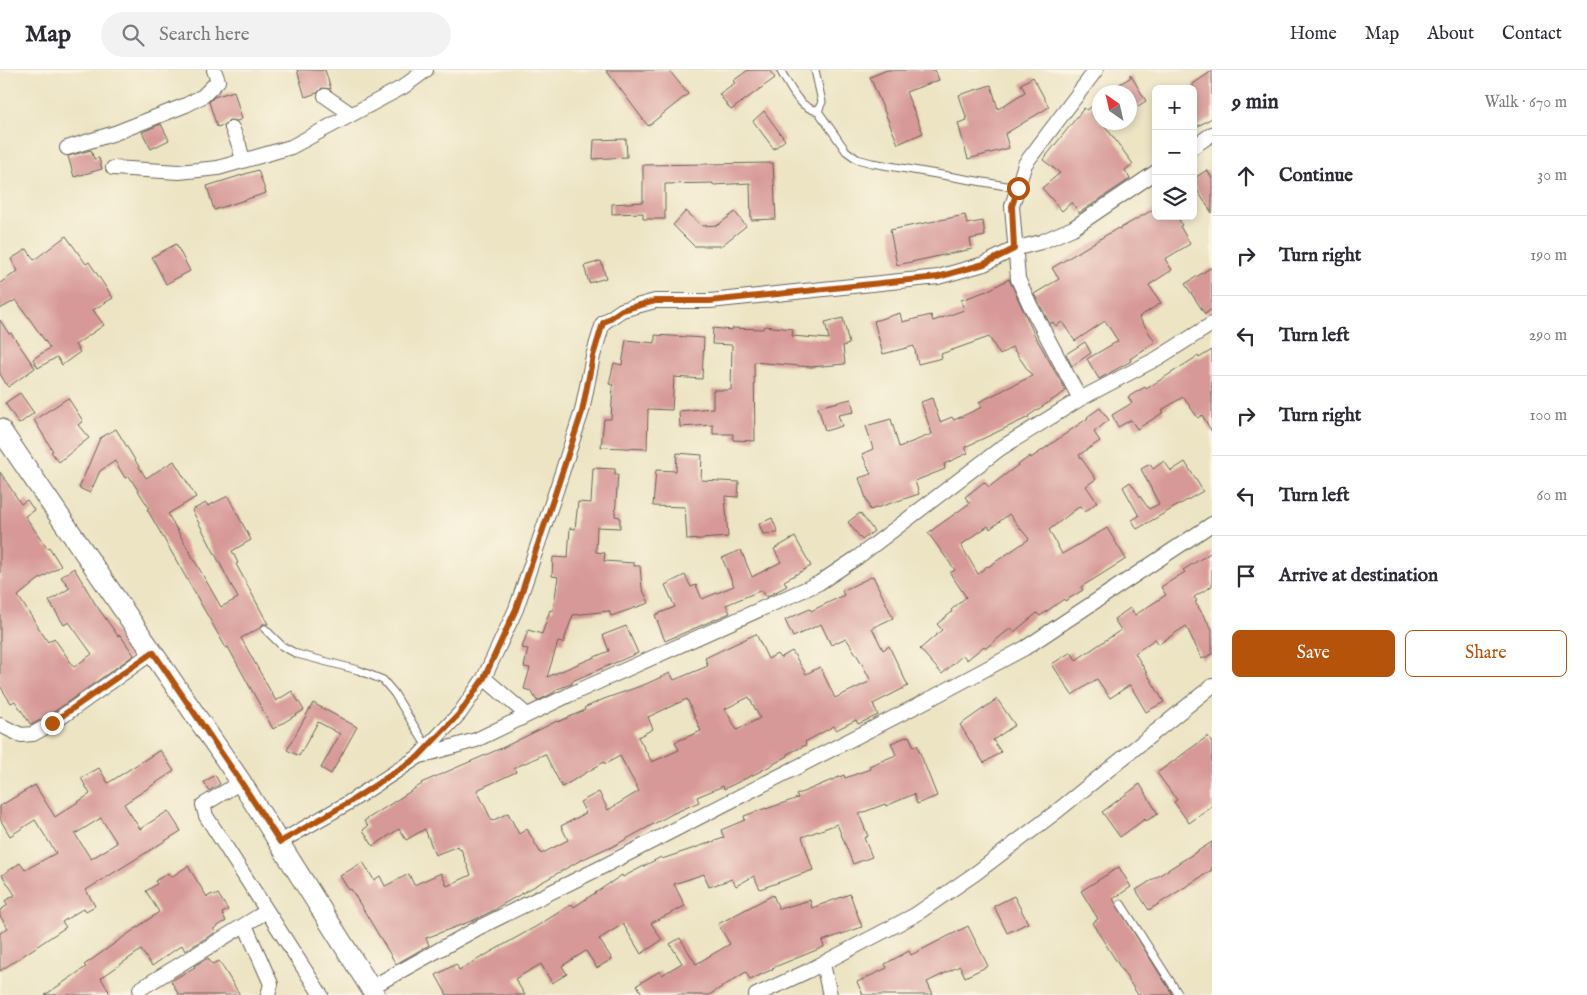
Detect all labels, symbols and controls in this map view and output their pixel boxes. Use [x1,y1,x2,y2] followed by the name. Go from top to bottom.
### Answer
[101,12,451,57] search box
[25,19,71,50] text: Map
[119,21,147,49] icon: search
[159,23,250,47] text: Search here
[1290,23,1337,46] text: Home
[1365,23,1399,46] text: Map
[1427,23,1474,46] text: About
[1502,23,1562,46] text: Contact
[1092,85,1137,130] north arrow
[1152,85,1197,220] map controls
[1152,85,1197,130] button: +
[1232,89,1279,116] text: 9 min
[1484,93,1567,113] text: Walk · 670 m
[1152,130,1197,175] button: −
[1232,162,1260,190] icon: ahead
[1279,164,1353,188] text: Continue
[1537,166,1567,186] text: 30 m
[1152,175,1197,220] button: layers
[1007,177,1030,200] route start
[1232,242,1260,270] icon: right
[1279,244,1361,268] text: Turn right
[1530,246,1567,266] text: 190 m
[1232,322,1260,350] icon: left
[1279,324,1350,348] text: Turn left
[1529,326,1567,346] text: 290 m
[1232,402,1260,430] icon: right
[1279,404,1361,428] text: Turn right
[1530,406,1567,426] text: 100 m
[1232,482,1260,510] icon: left
[1279,484,1350,508] text: Turn left
[1537,486,1567,506] text: 60 m
[1232,562,1260,590] icon: arrive
[1279,564,1438,588] text: Arrive at destination
[1232,630,1395,677] button: Save
[1405,630,1567,677] button: Share
[41,712,64,735] route end

